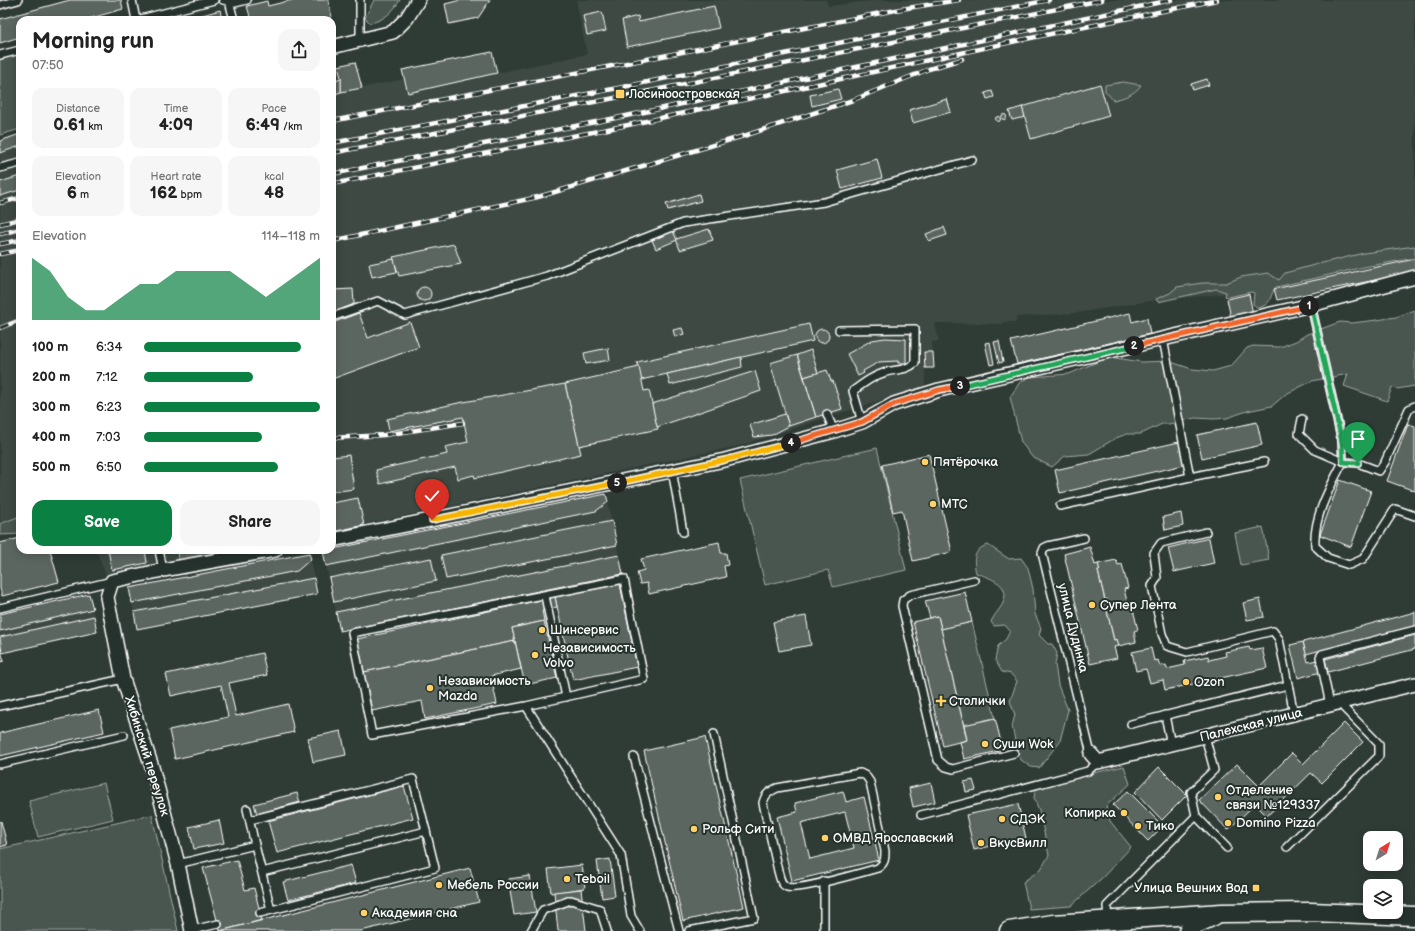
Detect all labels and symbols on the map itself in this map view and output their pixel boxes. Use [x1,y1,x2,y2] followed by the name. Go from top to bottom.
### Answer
[628,86,740,102] place label: Лосиноостровская
[614,88,626,100] marker: Лосиноостровская
[1299,296,1319,316] pin: 1
[1124,336,1144,356] pin: 2
[950,376,970,396] pin: 3
[1341,422,1375,463] pin
[781,433,801,453] pin: 4
[933,454,998,470] place label: Пятёрочка
[920,457,930,467] marker: Пятёрочка
[607,473,627,493] pin: 5
[415,479,449,520] pin
[941,496,968,512] place label: МТС
[928,499,938,509] marker: МТС
[1054,582,1092,675] street label: улица Дудинка
[1100,597,1177,613] place label: Супер Лента
[1087,600,1097,610] marker: Супер Лента
[550,622,619,638] place label: Шинсервис
[537,625,547,635] marker: Шинсервис
[543,640,636,671] place label: Независимость Volvo
[530,650,540,660] marker: Независимость Volvo
[438,673,531,704] place label: Независимость Mazda
[1194,674,1224,690] place label: Ozon
[1181,677,1191,687] marker: Ozon
[425,683,435,693] marker: Независимость Mazda
[949,693,1006,709] place label: Столички
[121,694,173,818] street label: Хибинский переулок
[936,696,946,706] marker: Столички
[1198,704,1304,745] street label: Палехская улица
[993,736,1054,752] place label: Суши Wok
[980,739,990,749] marker: Суши Wok
[1226,782,1321,813] place label: Отделение связи №129337
[1213,792,1223,802] marker: Отделение связи №129337
[1064,805,1116,821] place label: Копирка
[1119,808,1129,818] marker: Копирка
[1010,811,1046,827] place label: СДЭК
[997,814,1007,824] marker: СДЭК
[1236,815,1316,831] place label: Domino Pizza
[1146,818,1175,834] place label: Тико
[1223,818,1233,828] marker: Domino Pizza
[702,821,774,837] place label: Рольф Сити
[1133,821,1143,831] marker: Тико
[689,824,699,834] marker: Рольф Сити
[833,830,954,846] place label: ОМВД Ярославский
[1363,831,1403,871] north arrow
[820,833,830,843] marker: ОМВД Ярославский
[989,835,1047,851] place label: ВкусВилл
[976,838,986,848] marker: ВкусВилл
[575,871,610,887] place label: Teboil
[562,874,572,884] marker: Teboil
[447,877,539,893] place label: Мебель России
[434,880,444,890] marker: Мебель России
[1134,880,1248,896] place label: Улица Вешних Вод
[1251,883,1261,893] marker: Улица Вешних Вод
[371,905,458,921] place label: Академия сна
[359,908,369,918] marker: Академия сна

